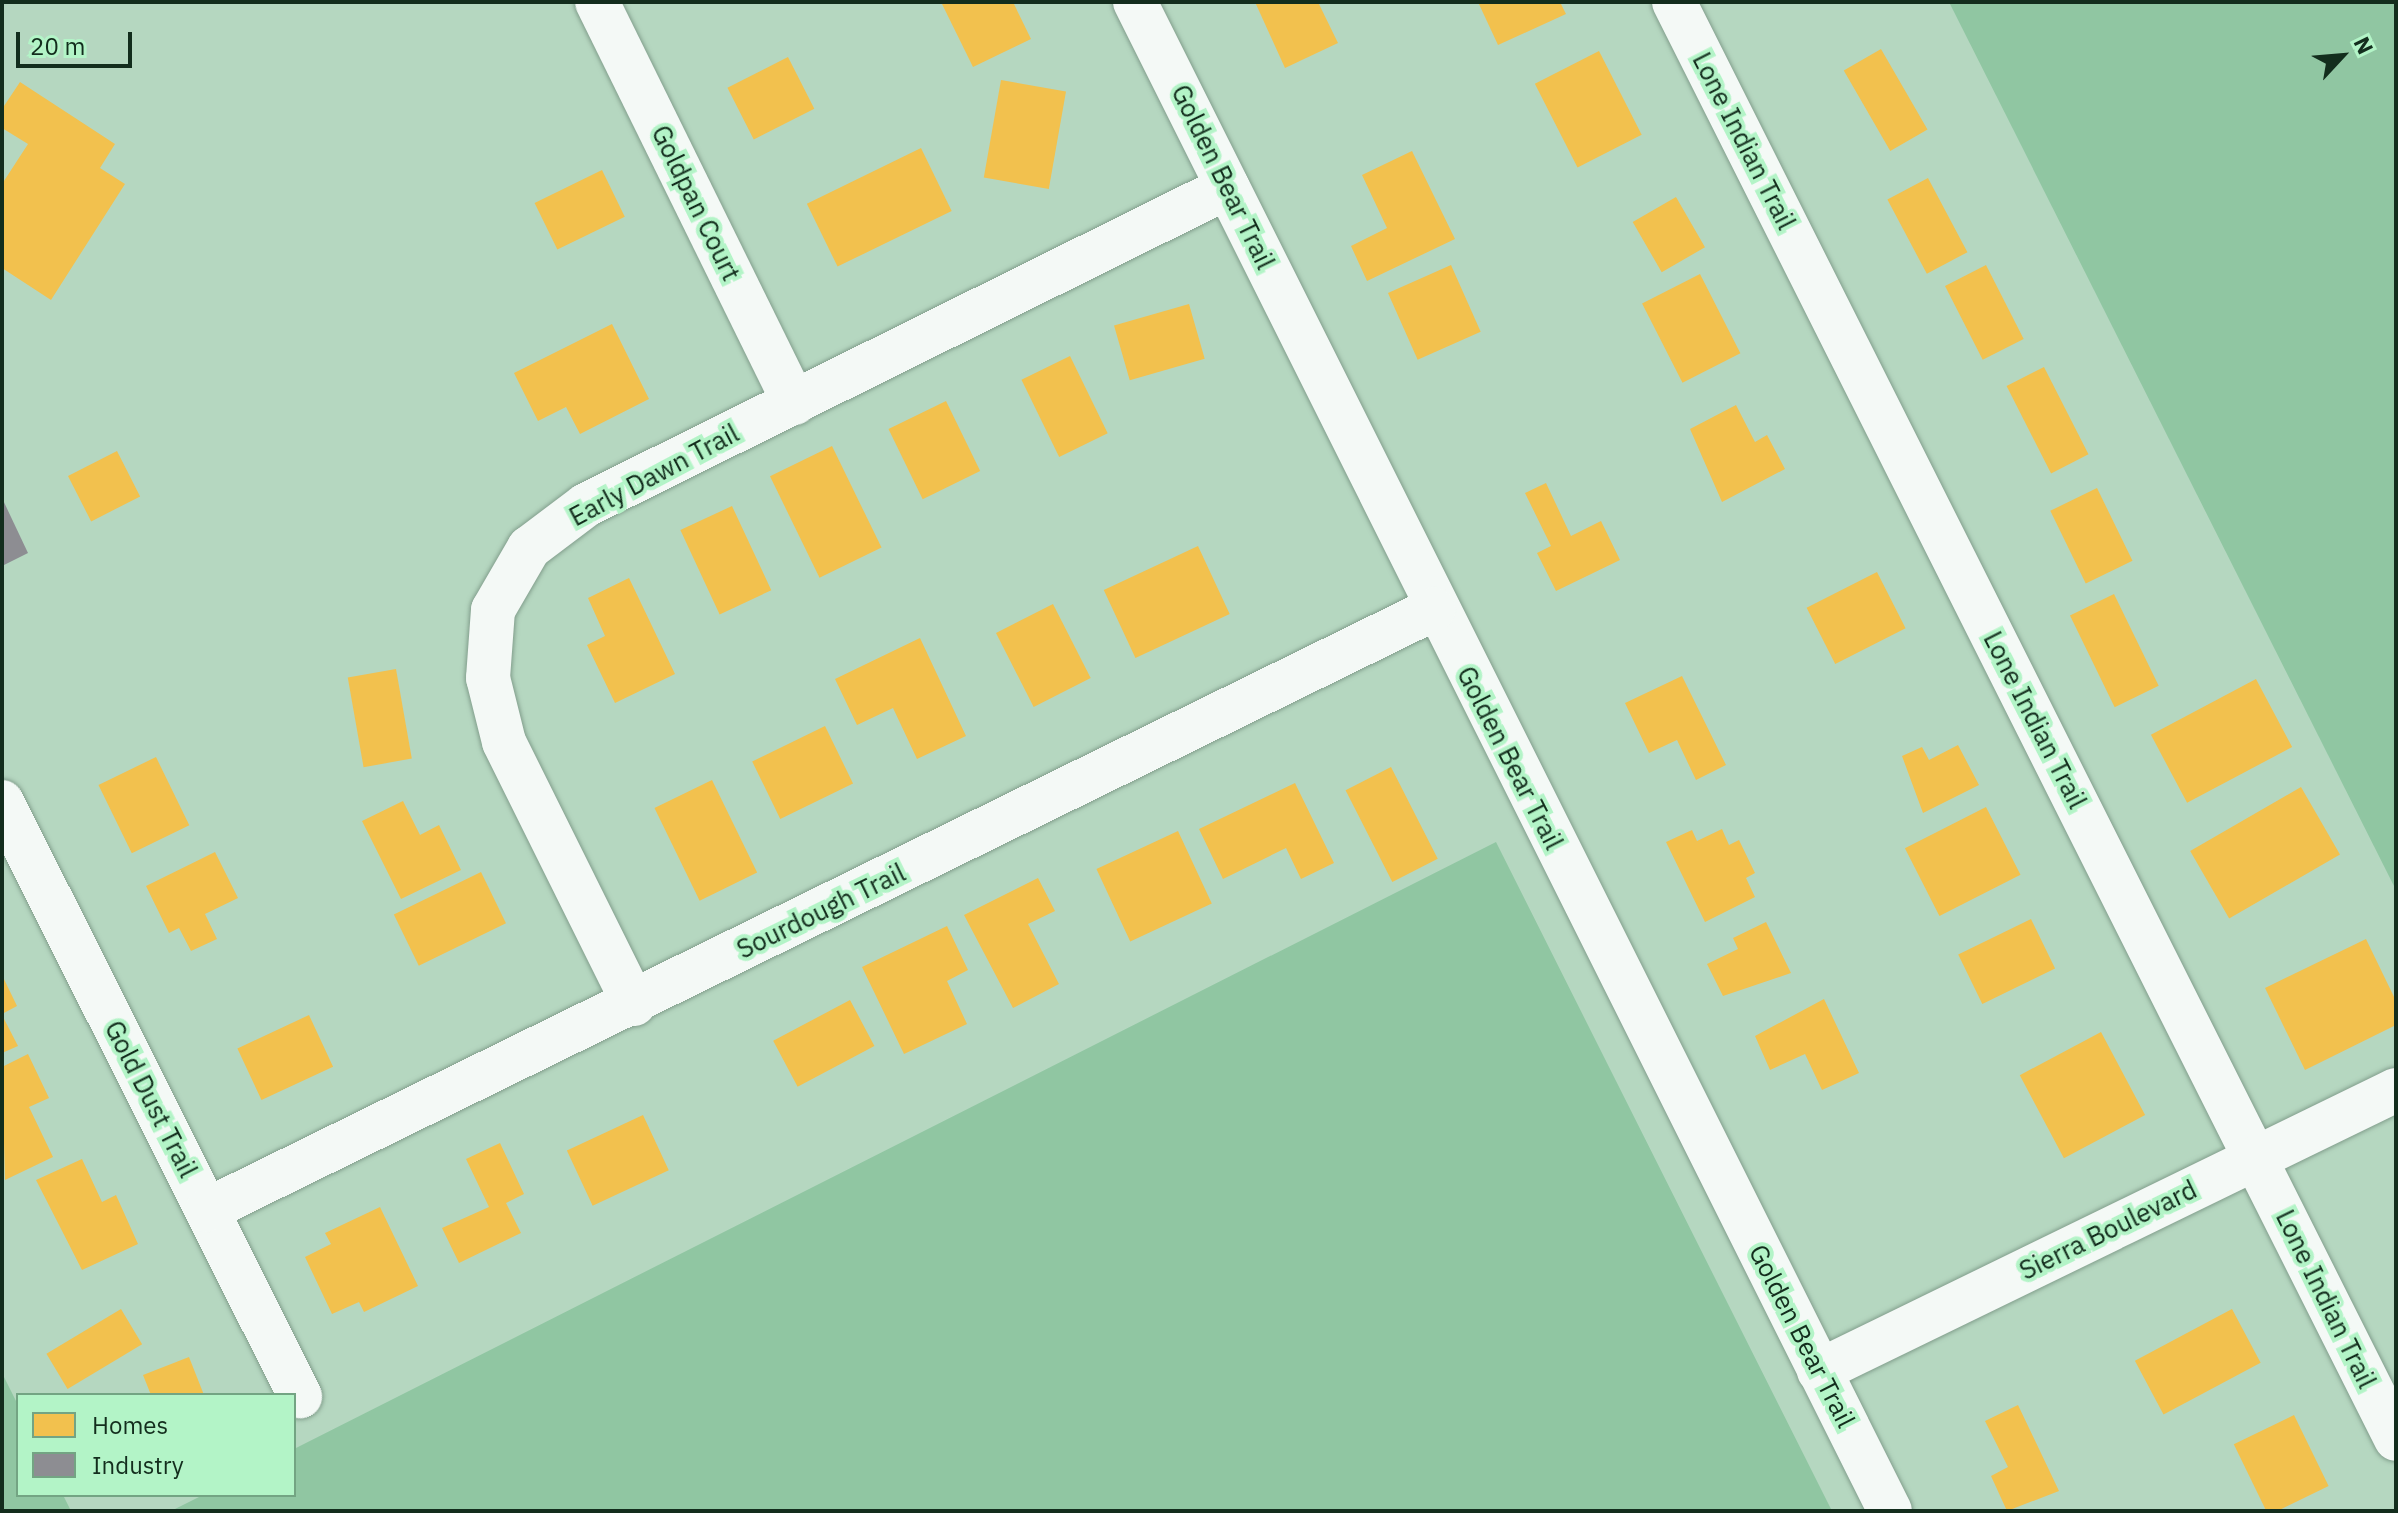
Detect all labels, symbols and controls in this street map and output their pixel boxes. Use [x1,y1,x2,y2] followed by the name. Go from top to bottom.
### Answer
[20,16,136,66] scale bar
[2302,16,2382,96] north arrow
[30,30,85,62] text: 20 m
[2347,32,2381,59] text: N
[1686,47,1802,235] street label: Lone Indian Trail
[1165,80,1281,274] street label: Golden Bear Trail
[645,120,747,286] street label: Goldpan Court
[564,417,744,533] street label: Early Dawn Trail
[1977,626,2093,814] street label: Lone Indian Trail
[1450,661,1570,855] street label: Golden Bear Trail
[732,857,910,965] street label: Sourdough Trail
[98,1016,204,1182] street label: Gold Dust Trail
[2014,1174,2202,1286] street label: Sierra Boulevard
[2269,1205,2383,1393] street label: Lone Indian Trail
[1742,1239,1862,1433] street label: Golden Bear Trail
[16,1393,296,1497] legend
[92,1409,168,1441] text: Homes
[92,1449,184,1481] text: Industry

